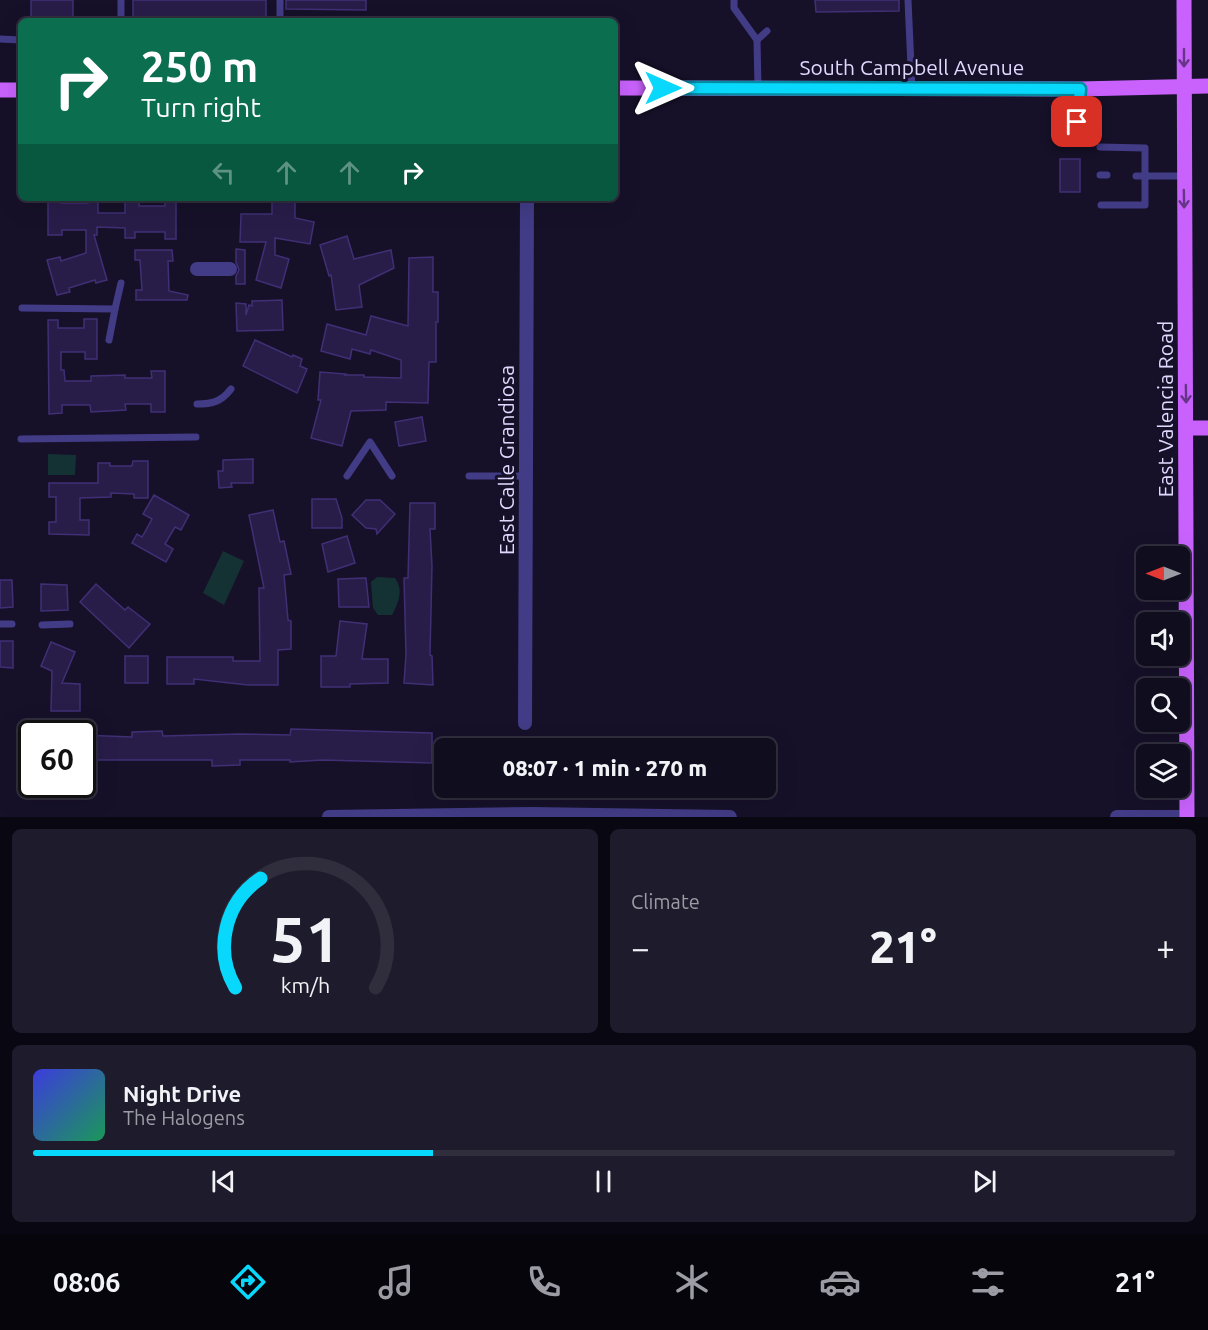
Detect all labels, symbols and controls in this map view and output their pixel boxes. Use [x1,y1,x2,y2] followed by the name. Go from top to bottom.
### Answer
[42,42,120,120] icon: right
[141,43,258,90] text: 250 m
[1178,48,1190,68] one-way arrow
[800,55,1024,79] street label: South Campbell Avenue
[631,56,695,120] position arrow
[141,92,261,122] text: Turn right
[1051,96,1102,147] pin
[1060,105,1093,138] icon: arrive
[207,156,240,189] icon: left
[270,156,303,189] icon: ahead
[333,156,366,189] icon: ahead
[396,156,429,189] icon: right
[1178,189,1190,209] one-way arrow
[1153,321,1177,497] street label: East Valencia Road
[494,365,518,555] street label: East Calle Grandiosa
[1180,384,1192,404] one-way arrow
[1136,546,1190,600] north arrow
[1136,546,1190,798] map controls
[1136,612,1190,666] button: sound
[1136,678,1190,732] button: search
[18,720,96,798] speed limit sign: 60
[1136,744,1190,798] button: layers
[503,755,707,780] text: 08:07 · 1 min · 270 m
[631,890,700,913] text: Climate
[270,904,340,974] text: 51
[869,921,937,972] text: 21°
[631,929,650,966] text: −
[1156,929,1175,966] text: +
[280,973,330,997] text: km/h
[123,1081,241,1106] text: Night Drive
[123,1106,245,1129] text: The Halogens
[207,1165,240,1198] icon: previous
[587,1165,620,1198] icon: pause
[968,1165,1001,1198] icon: next
[227,1261,269,1303] icon: directions
[375,1261,417,1303] icon: music
[523,1261,565,1303] icon: phone
[671,1261,713,1303] icon: climate
[819,1261,861,1303] icon: car
[967,1261,1009,1303] icon: filters
[53,1267,121,1297] text: 08:06
[1115,1267,1155,1297] text: 21°

